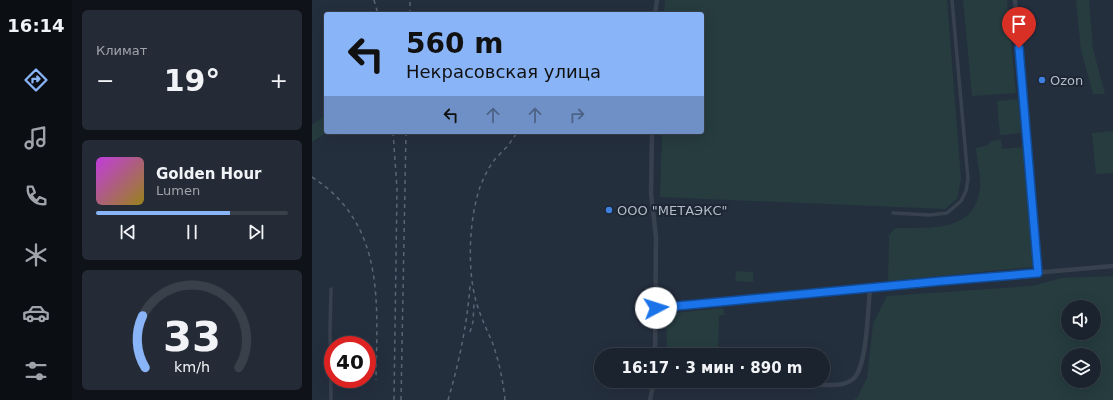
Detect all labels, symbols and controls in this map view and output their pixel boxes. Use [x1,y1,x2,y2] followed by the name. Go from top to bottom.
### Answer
[1002,7.0,1036,48] pin
[1008,13,1030,35] icon: arrive
[7,15,65,36] text: 16:14
[406,27,503,60] text: 560 m
[340,28,392,80] icon: left
[96,43,147,58] text: Климат
[406,61,601,82] text: Некрасовская улица
[164,63,220,98] text: 19°
[22,66,50,94] icon: directions
[96,68,114,93] text: −
[270,68,288,93] text: +
[1050,73,1083,88] place label: Ozon
[1037,75,1047,85] marker: Ozon
[440,104,462,126] icon: left
[482,104,504,126] icon: ahead
[524,104,546,126] icon: ahead
[566,104,588,126] icon: right
[22,124,50,152] icon: music
[156,165,262,183] text: Golden Hour
[22,182,50,210] icon: phone
[156,183,200,198] text: Lumen
[617,203,727,218] place label: ООО "МЕТАЭКС"
[604,205,614,215] marker: ООО "МЕТАЭКС"
[117,221,139,243] icon: previous
[181,221,203,243] icon: pause
[245,221,267,243] icon: next
[22,241,50,269] icon: climate
[635,287,677,329] position arrow
[22,299,50,327] icon: car
[1061,300,1101,388] map controls
[1061,300,1101,340] button: sound
[163,312,221,361] text: 33
[324,336,376,388] speed limit sign: 40
[1061,348,1101,388] button: layers
[22,357,50,385] icon: filters
[174,359,210,375] text: km/h
[622,359,803,377] text: 16:17 · 3 мин · 890 m

